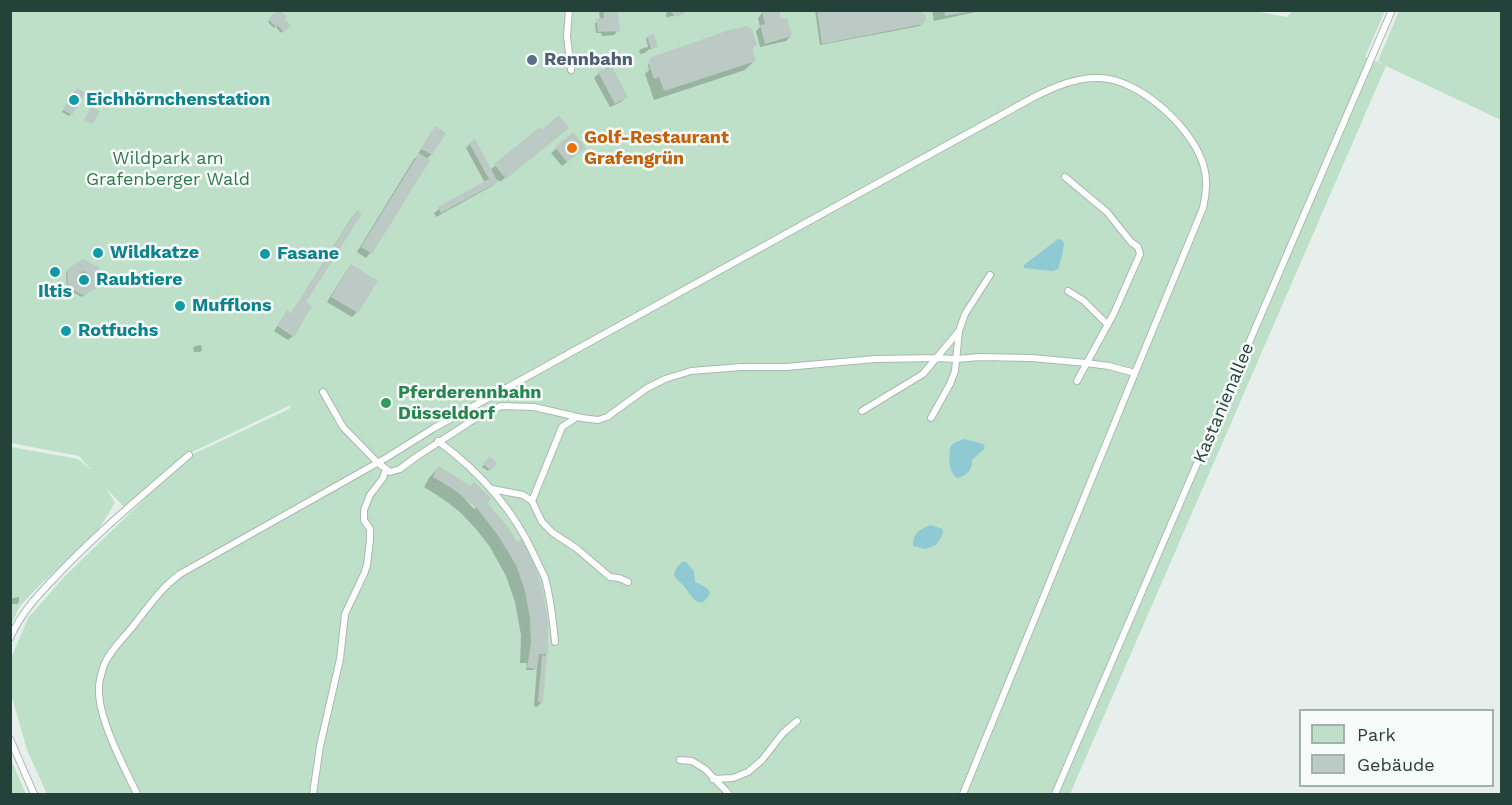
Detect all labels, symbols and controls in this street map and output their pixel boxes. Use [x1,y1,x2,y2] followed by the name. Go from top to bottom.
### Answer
[544,49,633,71] place label: Rennbahn
[525,53,539,67] marker: Rennbahn
[86,89,270,111] place label: Eichhörnchenstation
[67,93,81,107] marker: Eichhörnchenstation
[584,127,729,170] place label: Golf-Restaurant Grafengrün
[565,141,579,155] marker: Golf-Restaurant Grafengrün
[86,148,250,190] park label: Wildpark am Grafenberger Wald
[110,242,199,264] place label: Wildkatze
[277,243,339,265] place label: Fasane
[91,246,105,260] marker: Wildkatze
[258,247,272,261] marker: Fasane
[48,265,62,279] marker: Iltis
[96,269,183,291] place label: Raubtiere
[77,273,91,287] marker: Raubtiere
[38,281,72,303] place label: Iltis
[192,295,272,317] place label: Mufflons
[173,299,187,313] marker: Mufflons
[78,320,158,342] place label: Rotfuchs
[59,324,73,338] marker: Rotfuchs
[1189,340,1259,466] street label: Kastanienallee
[398,382,541,424] place label: Pferderennbahn Düsseldorf
[379,396,393,410] marker: Pferderennbahn Düsseldorf
[1299,709,1494,787] legend
[1357,724,1396,745] text: Park
[1357,754,1435,775] text: Gebäude

